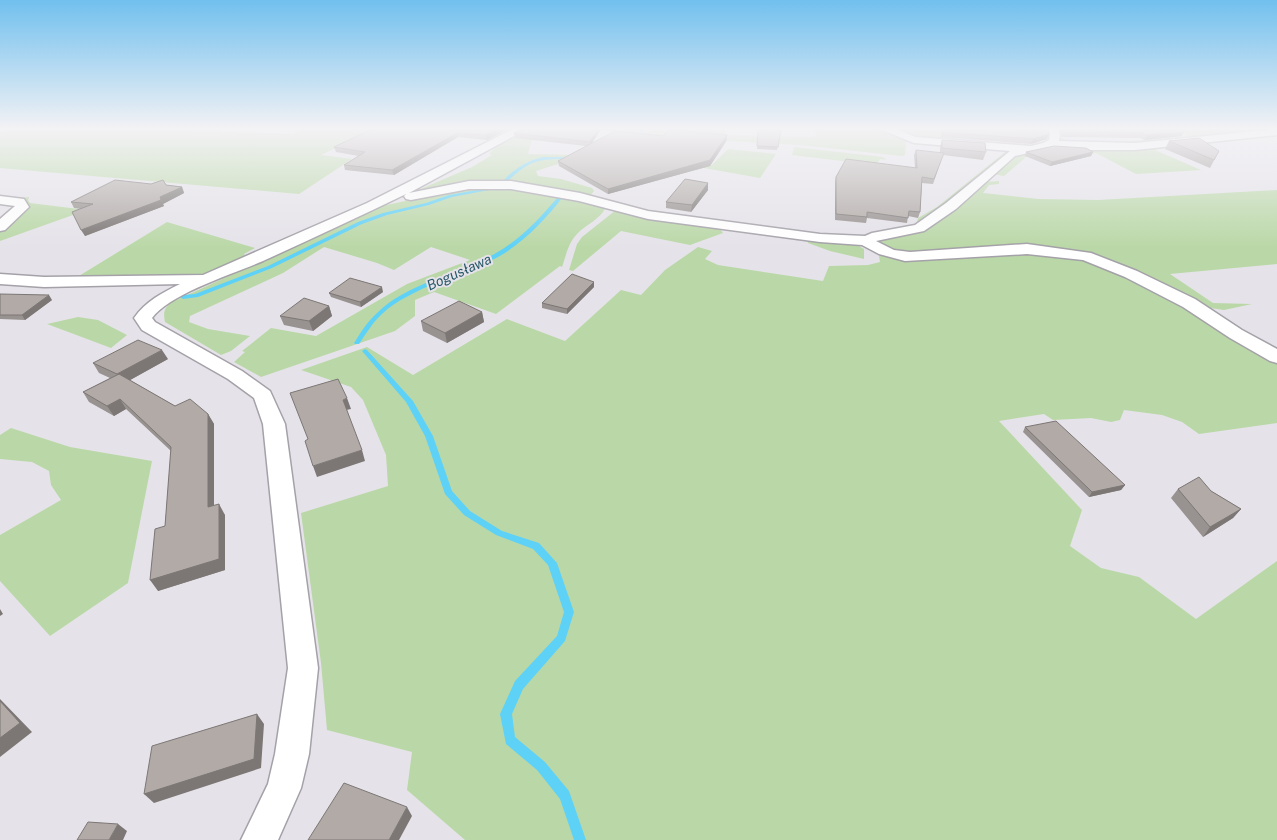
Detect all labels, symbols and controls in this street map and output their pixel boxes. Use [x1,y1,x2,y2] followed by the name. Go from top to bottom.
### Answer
[424,251,494,293] water label: Bogusława

